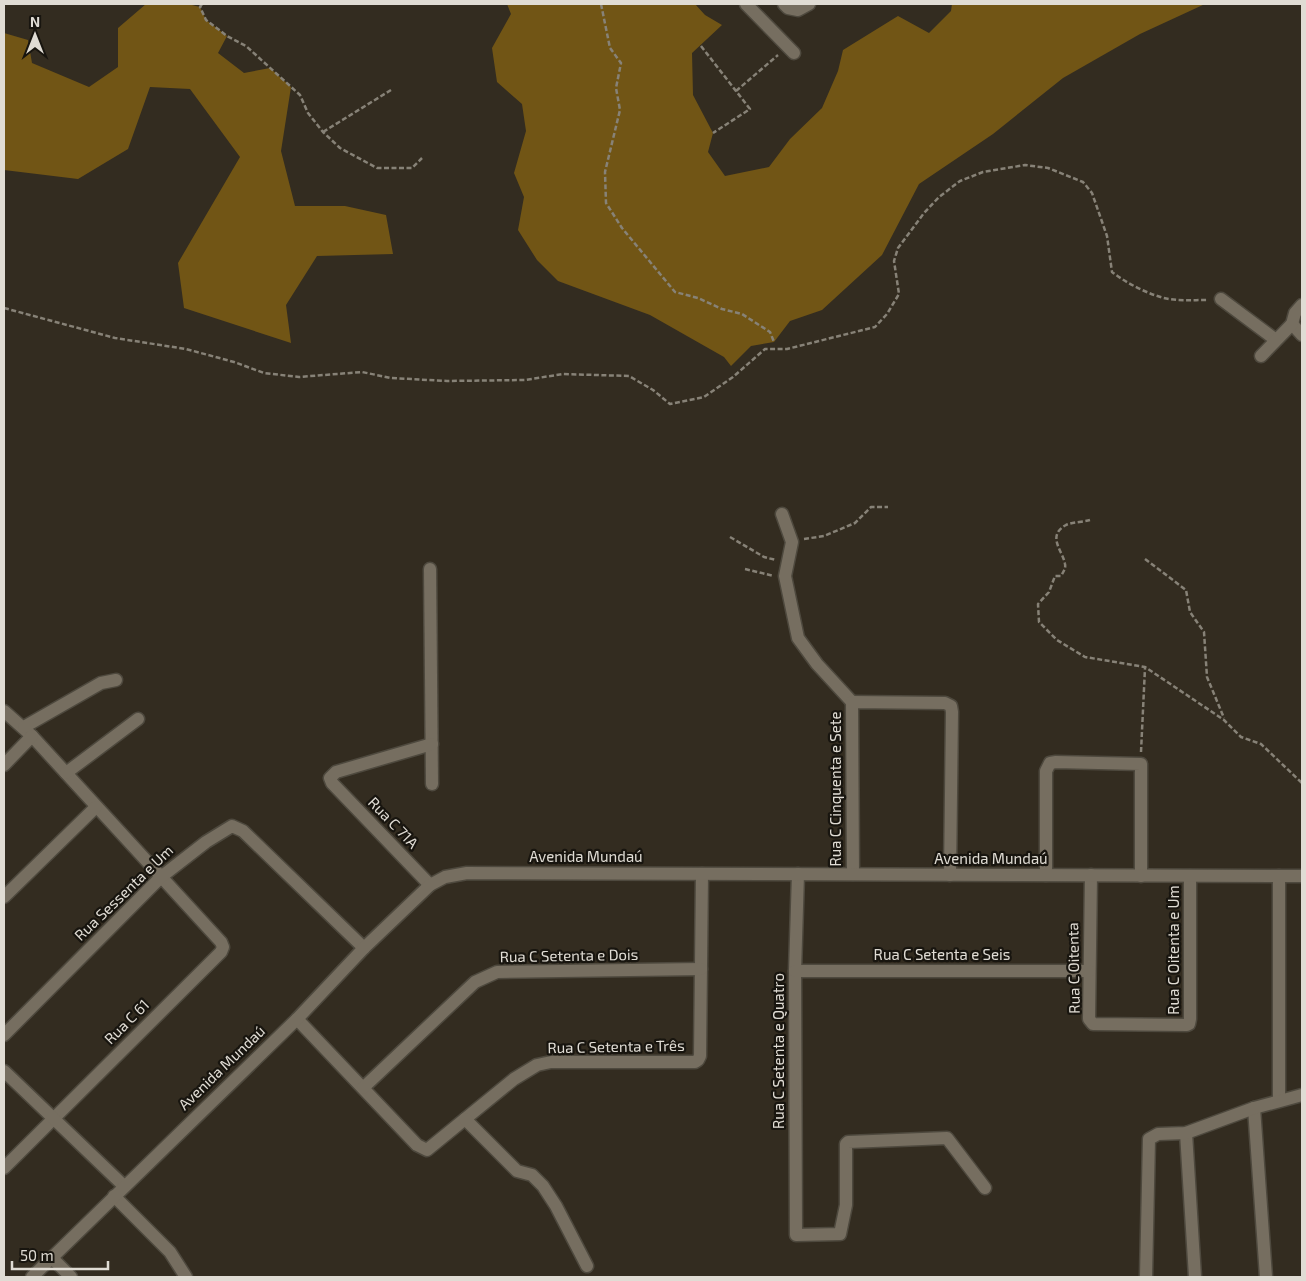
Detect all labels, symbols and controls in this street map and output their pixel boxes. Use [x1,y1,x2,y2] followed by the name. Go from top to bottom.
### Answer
[10,10,60,60] north arrow
[30,13,40,30] text: N
[826,711,844,867] street label: Rua C Cinquenta e Sete
[365,793,423,852] street label: Rua C 71A
[70,841,176,944] street label: Rua Sessenta e Um
[529,847,643,865] street label: Avenida Mundaú
[934,849,1048,867] street label: Avenida Mundaú
[1164,885,1182,1015] street label: Rua C Oitenta e Um
[1063,922,1083,1014] street label: Rua C Oitenta
[499,945,639,965] street label: Rua C Setenta e Dois
[874,945,1010,963] street label: Rua C Setenta e Seis
[769,973,788,1129] street label: Rua C Setenta e Quatro
[100,995,152,1047] street label: Rua C 61
[174,1021,268,1113] street label: Avenida Mundaú
[547,1036,685,1056] street label: Rua C Setenta e Três
[12,1238,109,1270] scale bar
[20,1246,54,1264] text: 50 m

